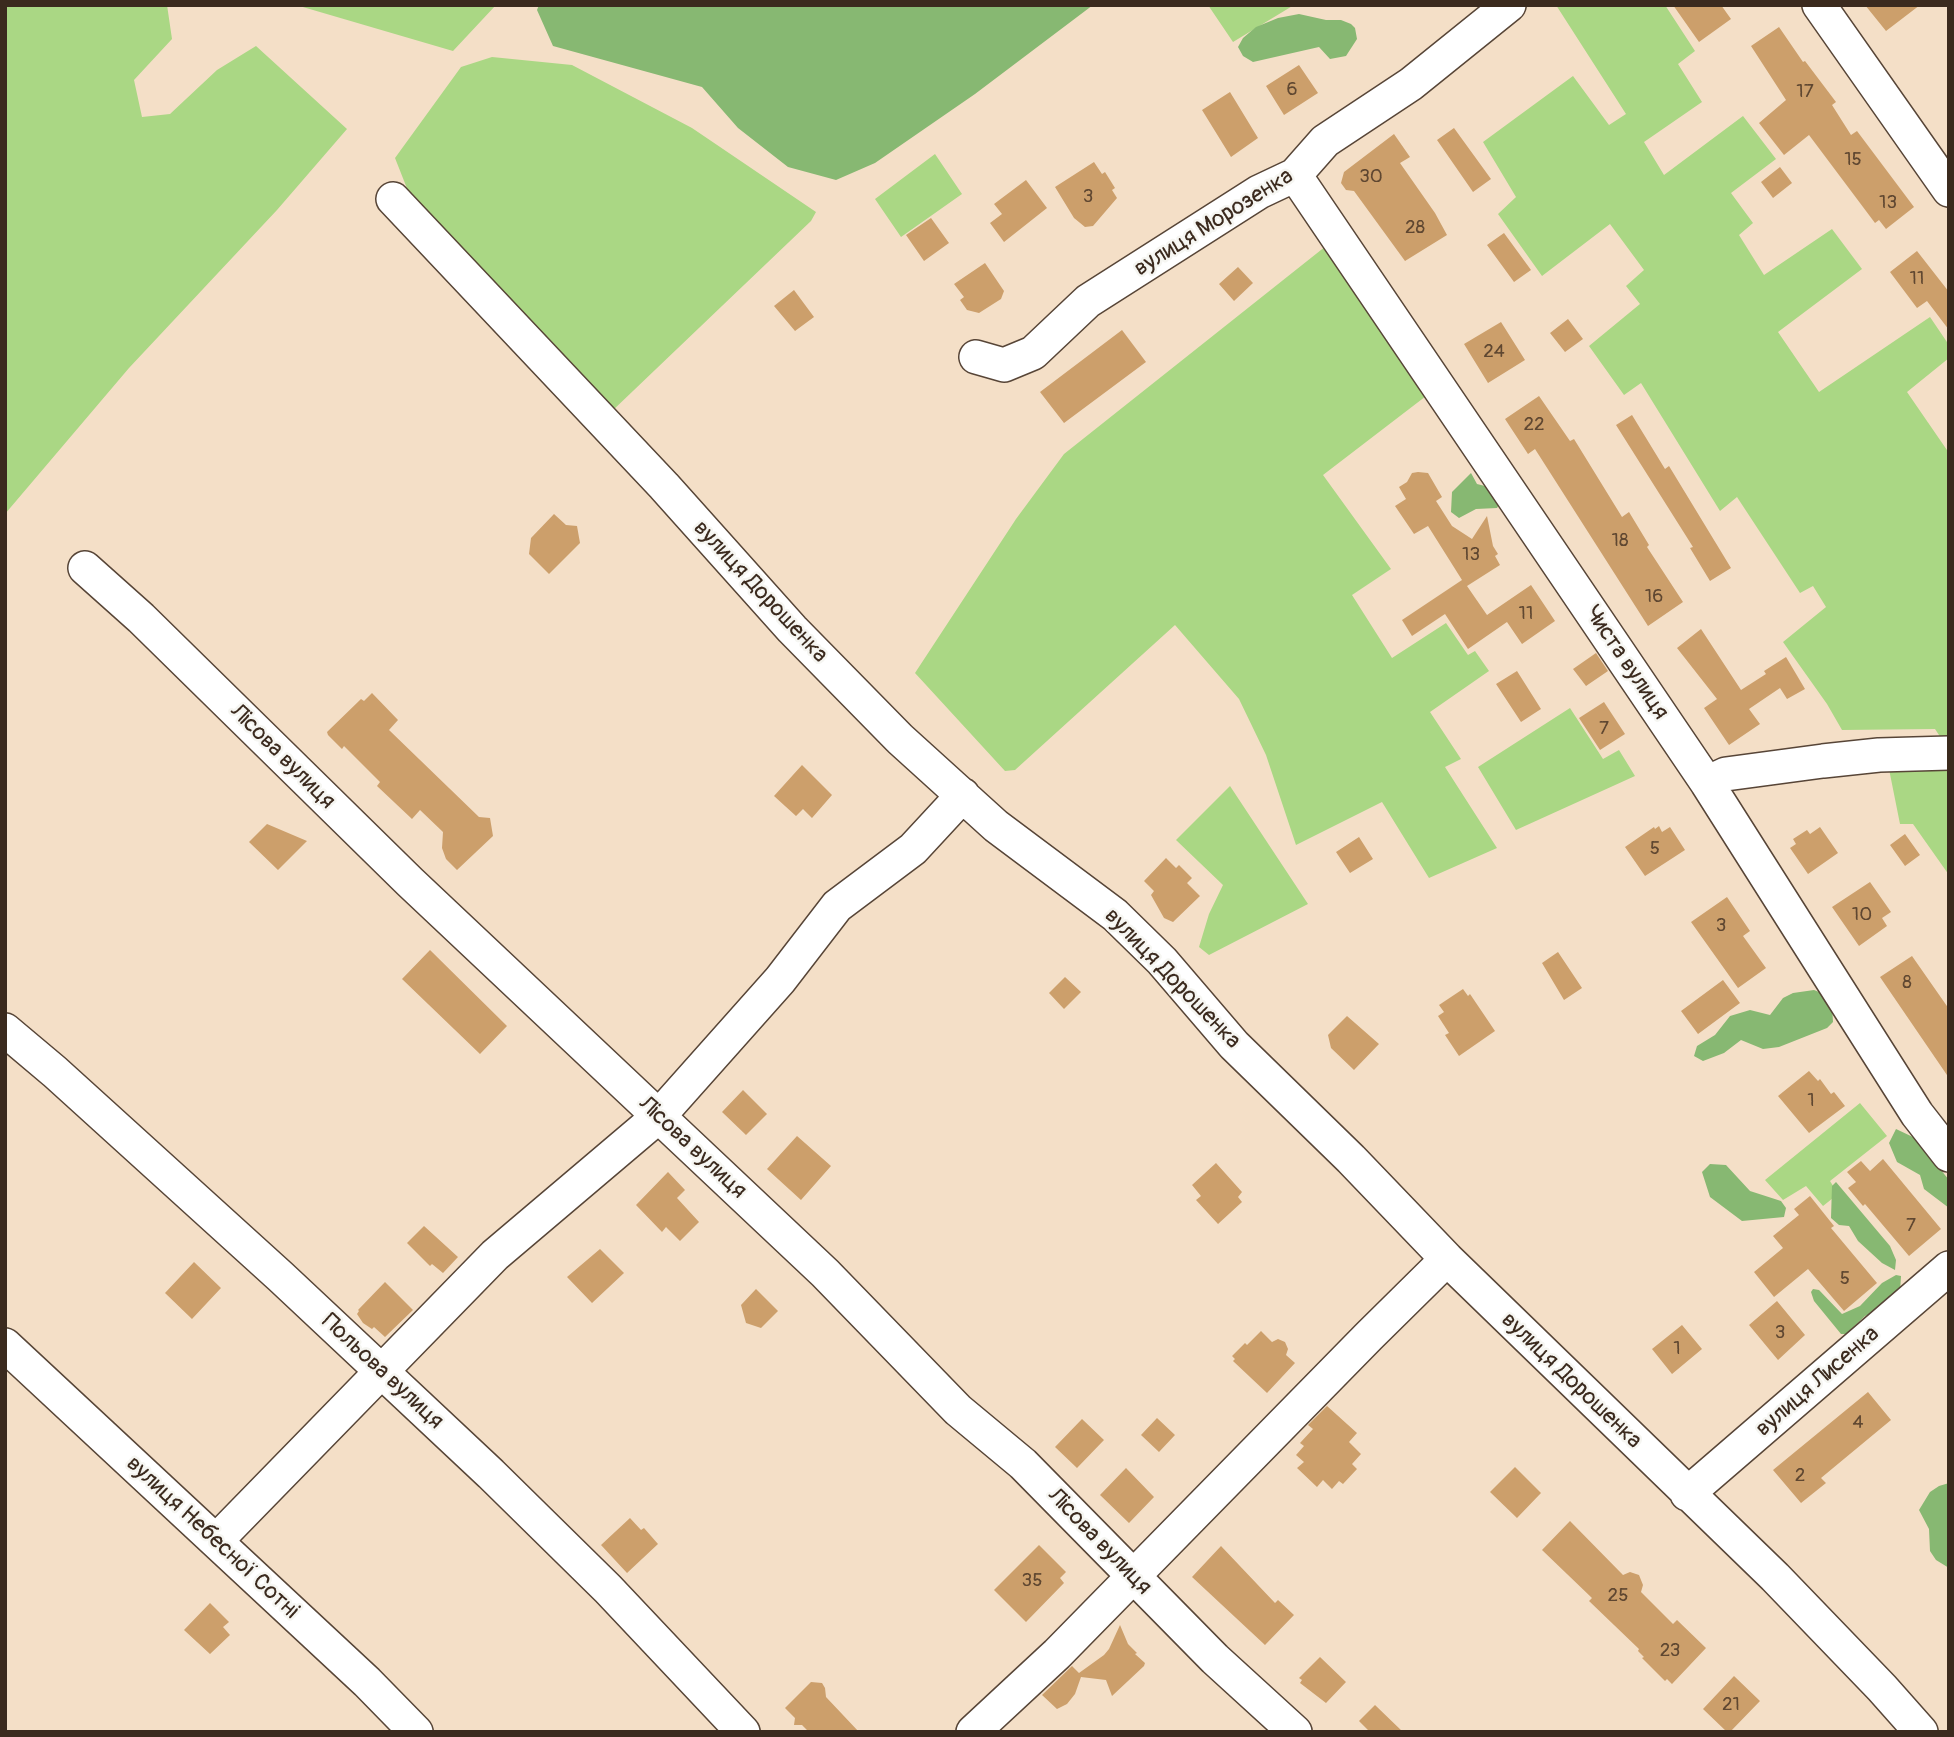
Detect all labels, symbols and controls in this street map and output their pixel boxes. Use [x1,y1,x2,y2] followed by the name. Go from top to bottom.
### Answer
[1286,79,1298,101] house number: 6
[1796,81,1814,103] house number: 17
[1844,149,1862,171] house number: 15
[1129,163,1299,283] street label: вулиця Морозенка
[1359,166,1383,188] house number: 30
[1083,186,1093,208] house number: 3
[1879,192,1897,214] house number: 13
[1405,217,1425,239] house number: 28
[1910,268,1924,290] house number: 11
[1483,341,1505,363] house number: 24
[1523,414,1545,436] house number: 22
[687,515,833,669] street label: вулиця Дорошенка
[1611,530,1629,552] house number: 18
[1462,544,1480,566] house number: 13
[1645,586,1663,608] house number: 16
[1578,601,1674,725] street label: Чиста вулиця
[1519,603,1533,625] house number: 11
[224,699,340,815] street label: Лісова вулиця
[1599,718,1609,740] house number: 7
[1650,838,1660,860] house number: 5
[1098,903,1246,1055] street label: вулиця Дорошенка
[1852,904,1872,926] house number: 10
[1716,915,1726,937] house number: 3
[1902,972,1912,994] house number: 8
[1807,1090,1815,1112] house number: 1
[632,1091,752,1205] street label: Лісова вулиця
[1906,1215,1916,1237] house number: 7
[1840,1268,1850,1290] house number: 5
[1495,1307,1647,1455] street label: вулиця Дорошенка
[315,1308,449,1436] street label: Польова вулиця
[1751,1321,1885,1443] street label: вулиця Лисенка
[1775,1322,1785,1344] house number: 3
[1673,1338,1681,1360] house number: 1
[1852,1412,1864,1434] house number: 4
[120,1451,304,1625] street label: вулиця Небесної Сотні
[1795,1465,1805,1487] house number: 2
[1041,1483,1157,1601] street label: Лісова вулиця
[1022,1570,1042,1592] house number: 35
[1608,1585,1628,1607] house number: 25
[1660,1640,1680,1662] house number: 23
[1722,1694,1740,1716] house number: 21

